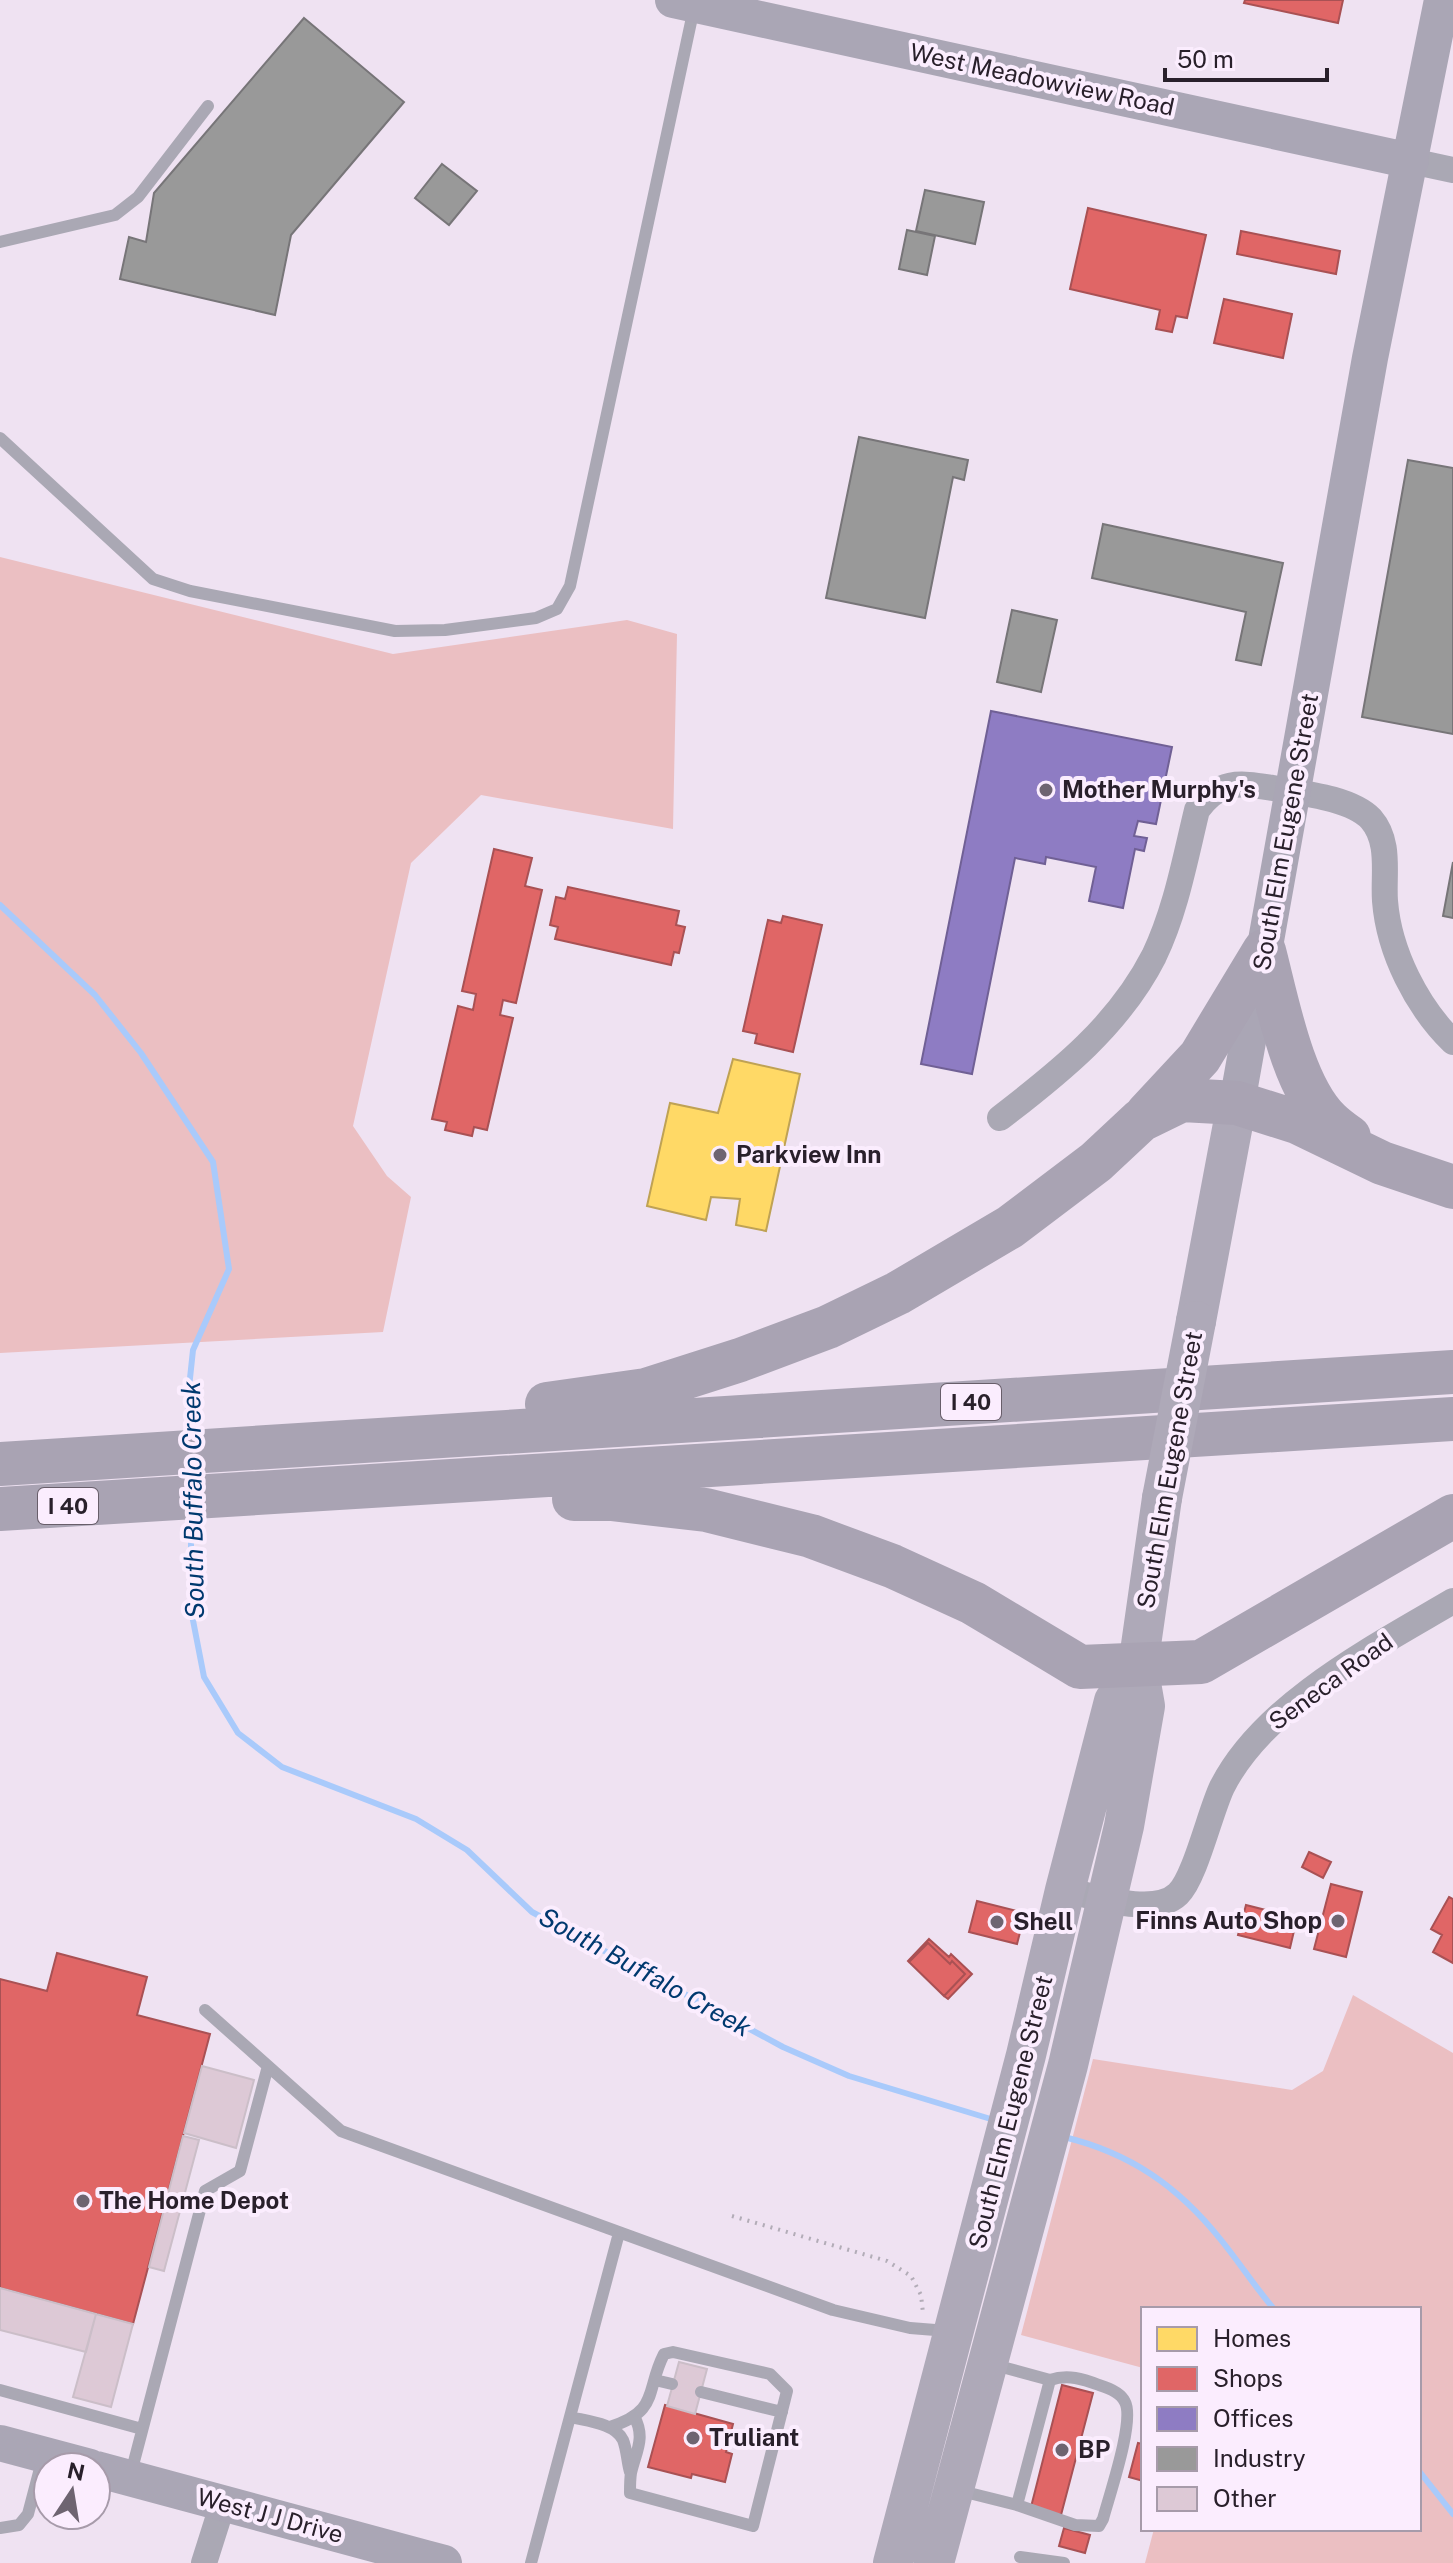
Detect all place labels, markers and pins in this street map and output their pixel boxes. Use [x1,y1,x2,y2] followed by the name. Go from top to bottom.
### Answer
[1062,775,1256,803] place label: Mother Murphy's
[1037,781,1055,799] marker: Mother Murphy's
[736,1140,882,1168] place label: Parkview Inn
[711,1146,729,1164] marker: Parkview Inn
[1135,1906,1322,1934] place label: Finns Auto Shop
[1013,1907,1073,1935] place label: Shell
[1329,1912,1347,1930] marker: Finns Auto Shop
[988,1913,1006,1931] marker: Shell
[99,2186,289,2214] place label: The Home Depot
[74,2192,92,2210] marker: The Home Depot
[709,2423,799,2451] place label: Truliant
[684,2429,702,2447] marker: Truliant
[1078,2435,1110,2463] place label: BP
[1053,2441,1071,2459] marker: BP

